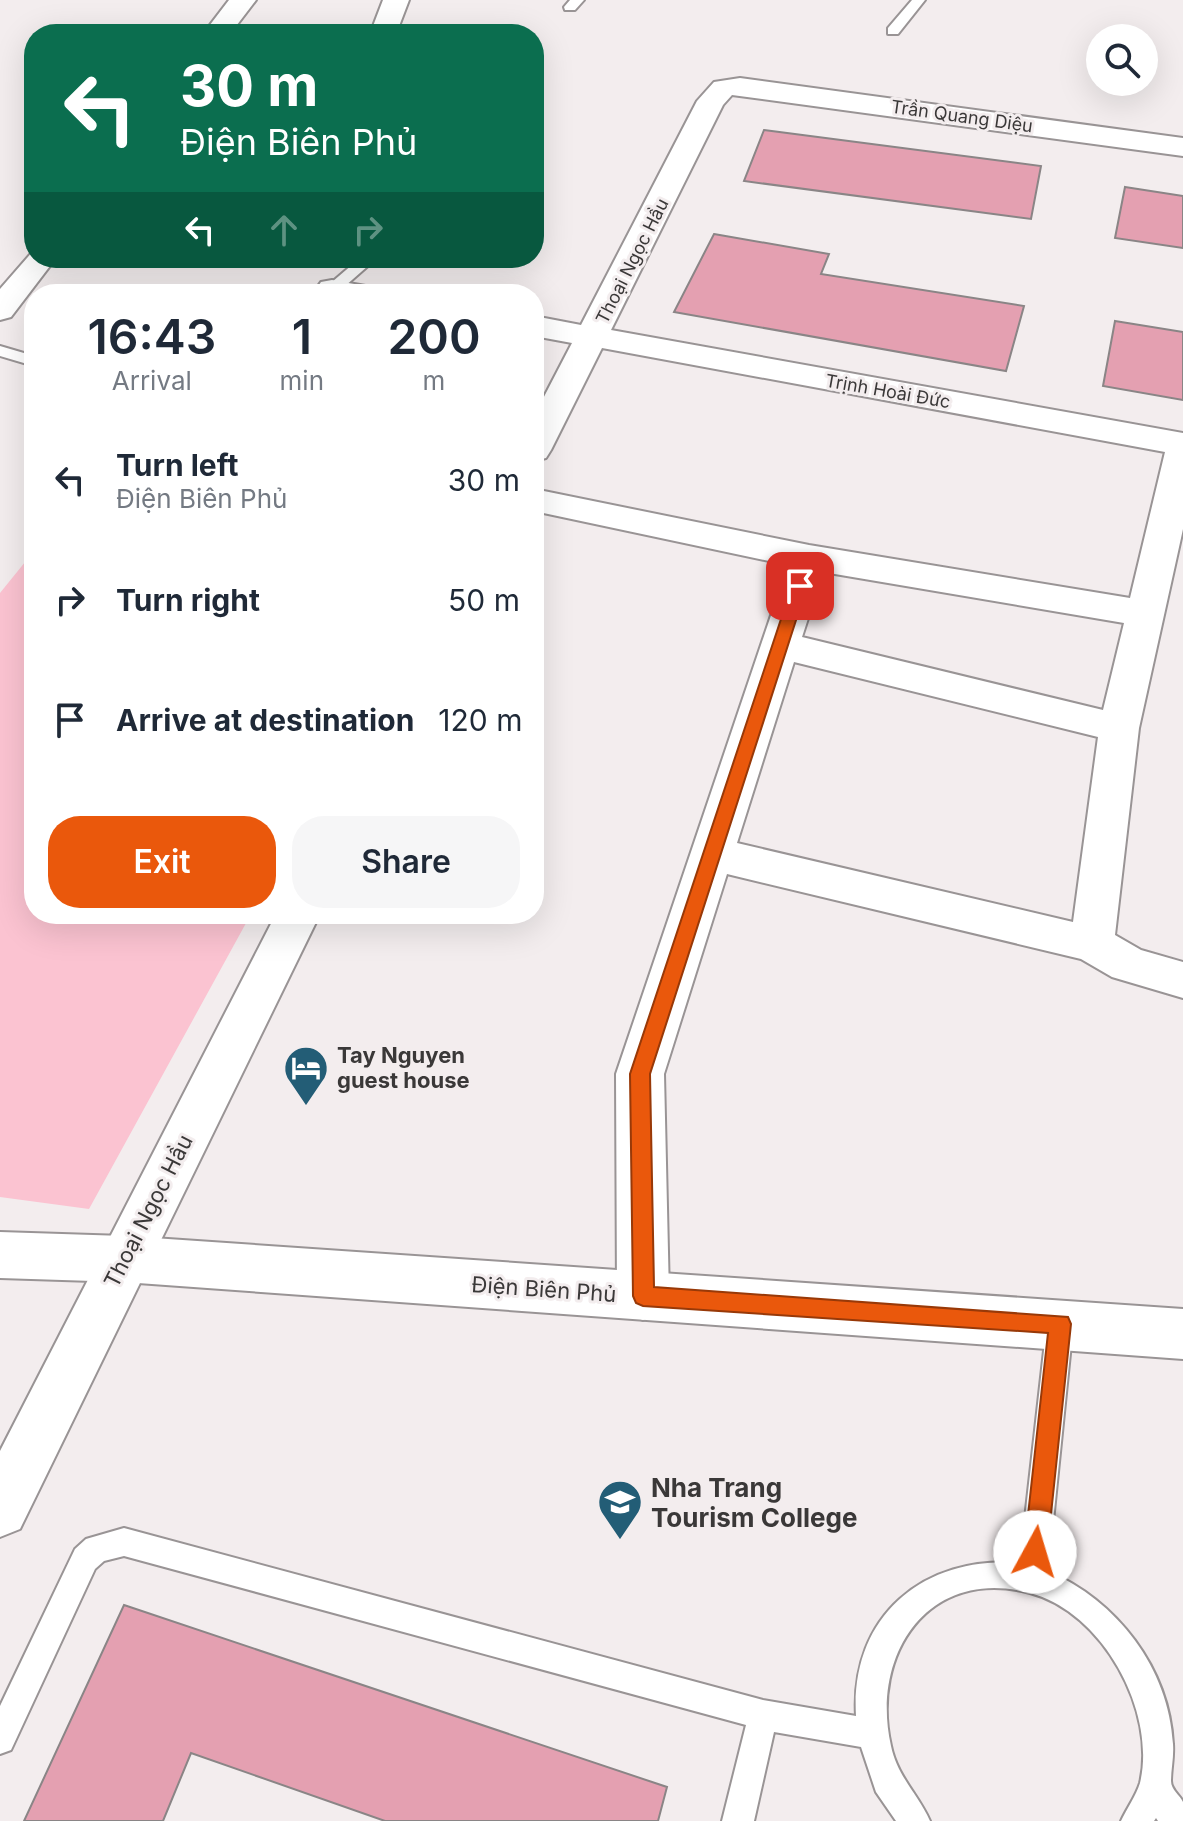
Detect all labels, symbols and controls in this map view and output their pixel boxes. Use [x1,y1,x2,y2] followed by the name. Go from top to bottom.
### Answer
[1086,24,1158,96] map controls
[1086,24,1158,96] button: search
[180,52,318,120] text: 30 m
[48,56,152,160] icon: left
[890,96,1034,136] street label: Trần Quang Diệu
[180,120,417,164] text: Điện Biên Phủ
[591,195,673,327] street label: Thoại Ngọc Hầu
[178,208,222,252] icon: left
[262,208,306,252] icon: ahead
[346,208,390,252] icon: right
[87,307,216,366] text: 16:43
[292,307,312,366] text: 1
[387,307,481,366] text: 200
[112,365,192,396] text: Arrival
[280,365,324,396] text: min
[423,365,445,396] text: m
[824,370,952,412] street label: Trịnh Hoài Đức
[116,447,238,483] text: Turn left
[48,458,92,502] icon: left
[448,462,520,498] text: 30 m
[116,483,287,514] text: Điện Biên Phủ
[766,552,834,620] pin
[778,564,822,608] icon: arrive
[48,578,92,622] icon: right
[116,582,260,618] text: Turn right
[448,582,520,618] text: 50 m
[48,698,92,742] icon: arrive
[116,702,414,738] text: Arrive at destination
[438,702,522,738] text: 120 m
[48,816,276,908] button: Exit
[292,816,520,908] button: Share
[337,1042,470,1093] place label: Tay Nguyen guest house
[282,1044,330,1107] hotel icon: Tay Nguyen guest house
[98,1130,198,1292] street label: Thoại Ngọc Hầu
[471,1271,617,1307] street label: Điện Biên Phủ
[651,1472,857,1533] place label: Nha Trang Tourism College
[596,1478,644,1541] school or university icon: Nha Trang Tourism College
[993,1510,1077,1594] position arrow

